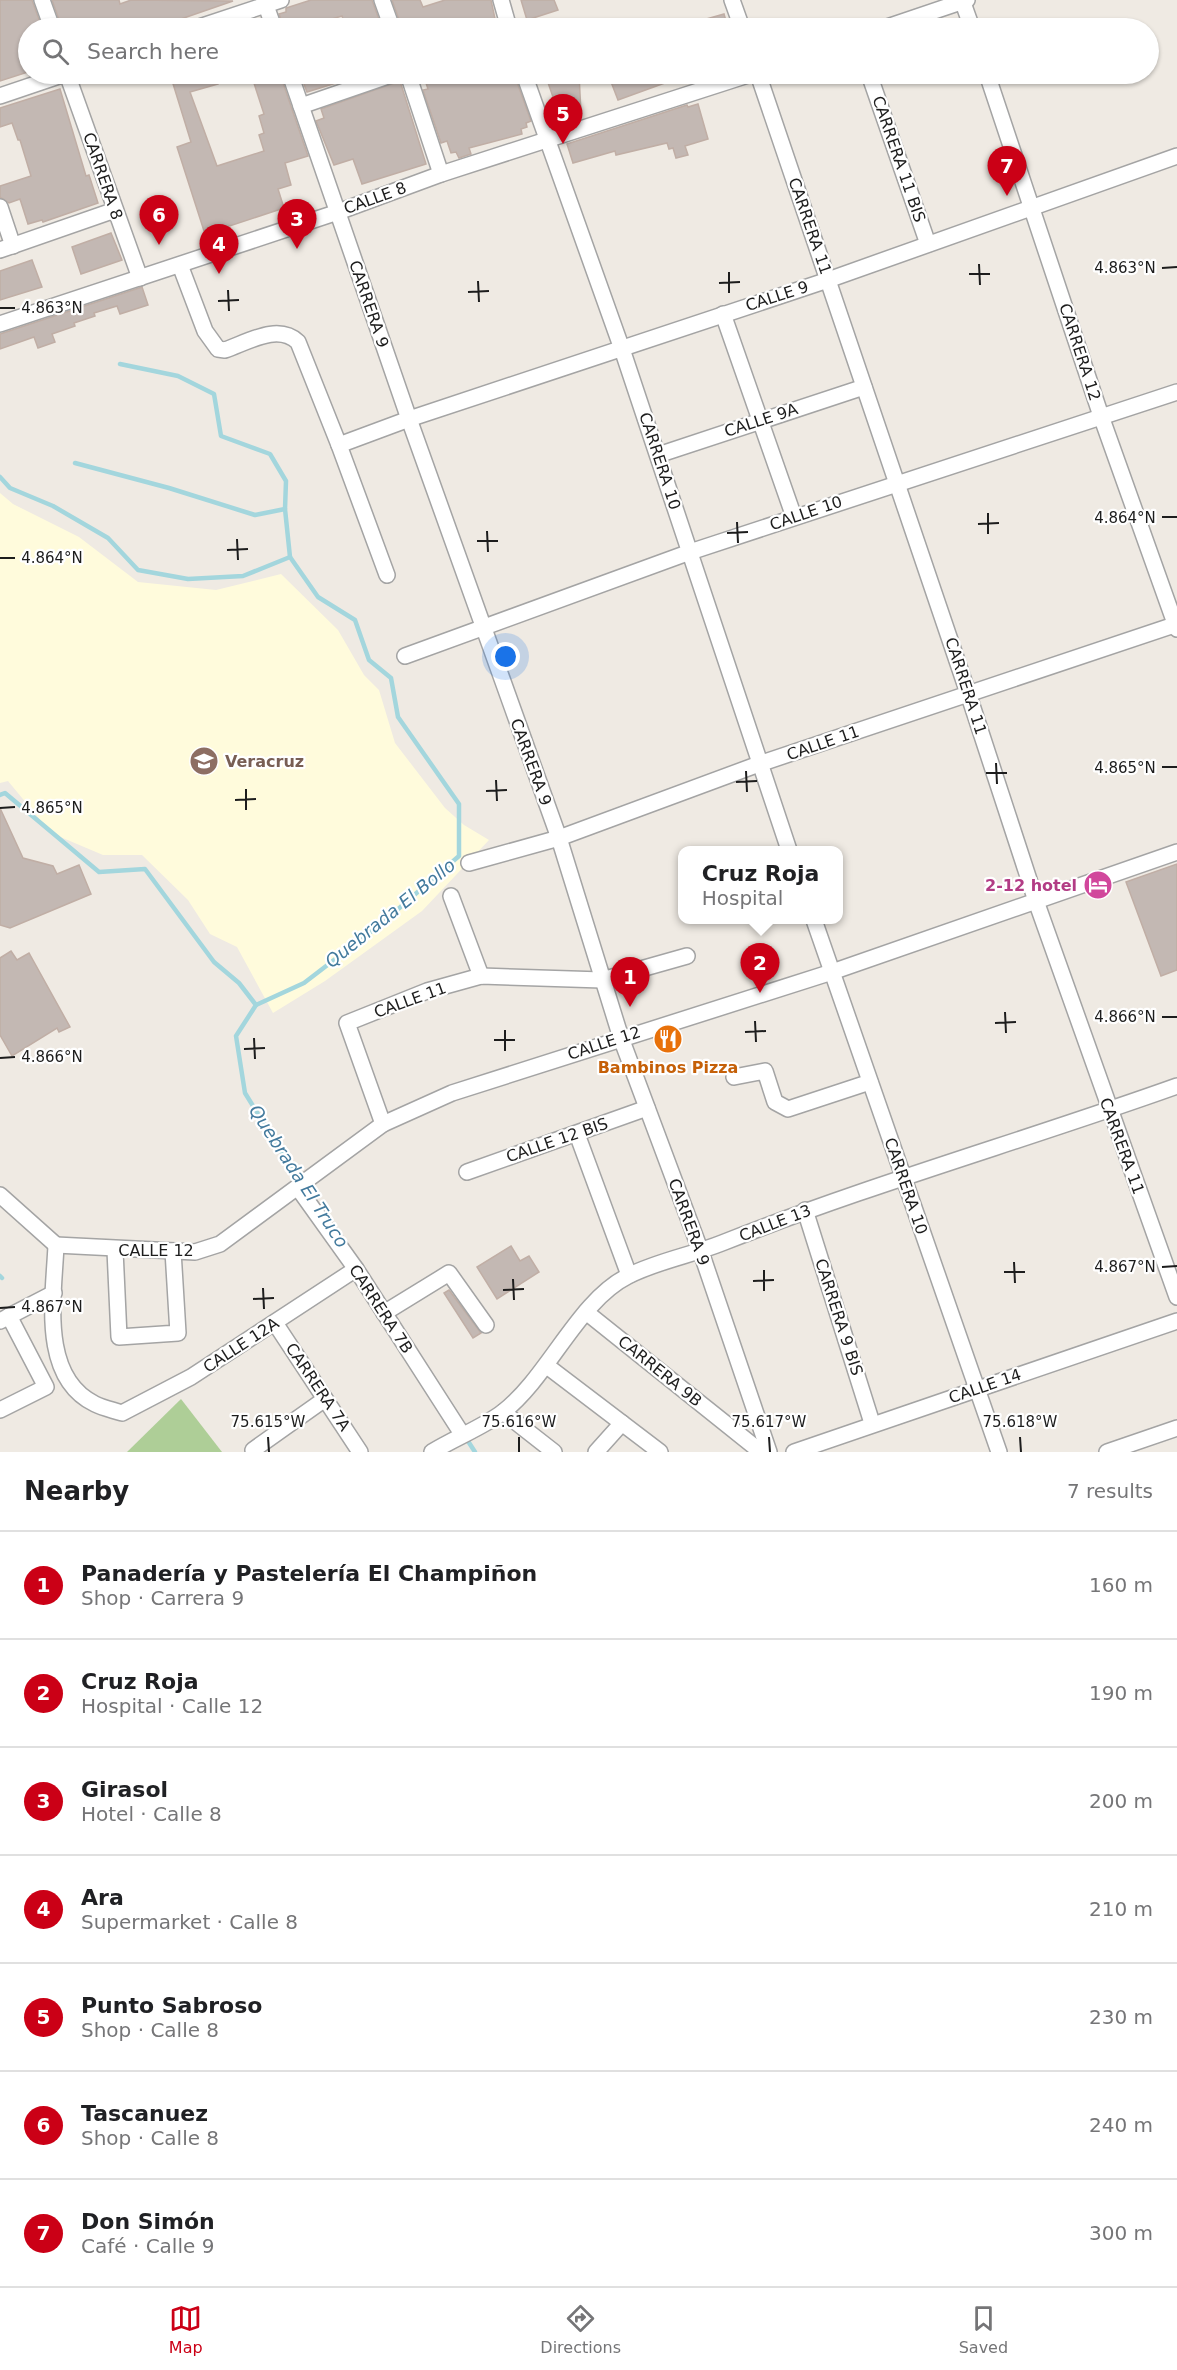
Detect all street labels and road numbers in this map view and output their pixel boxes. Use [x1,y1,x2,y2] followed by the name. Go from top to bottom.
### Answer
[868,93,930,225] street label: CARRERA 11 BIS
[79,130,127,222] street label: CARRERA 8
[785,175,835,277] street label: CARRERA 11
[341,178,409,218] street label: CALLE 8
[345,258,393,350] street label: CARRERA 9
[743,277,811,315] street label: CALLE 9
[1055,301,1105,403] street label: CARRERA 12
[722,399,800,441] street label: CALLE 9A
[635,410,685,512] street label: CARRERA 10
[767,492,845,534] street label: CALLE 10
[941,635,991,737] street label: CARRERA 11
[506,716,556,808] street label: CARRERA 9
[784,722,862,764] street label: CALLE 11
[371,978,449,1022] street label: CALLE 11
[565,1022,643,1064] street label: CALLE 12
[1096,1095,1148,1197] street label: CARRERA 11
[504,1114,610,1166] street label: CALLE 12 BIS
[881,1135,931,1237] street label: CARRERA 10
[664,1176,714,1268] street label: CARRERA 9
[736,1201,814,1245] street label: CALLE 13
[118,1241,194,1260] street label: CALLE 12
[811,1256,867,1378] street label: CARRERA 9 BIS
[345,1261,417,1357] street label: CARRERA 7B
[200,1313,282,1377] street label: CALLE 12A
[614,1331,706,1411] street label: CARRERA 9B
[282,1339,354,1435] street label: CARRERA 7A
[946,1365,1024,1407] street label: CALLE 14

